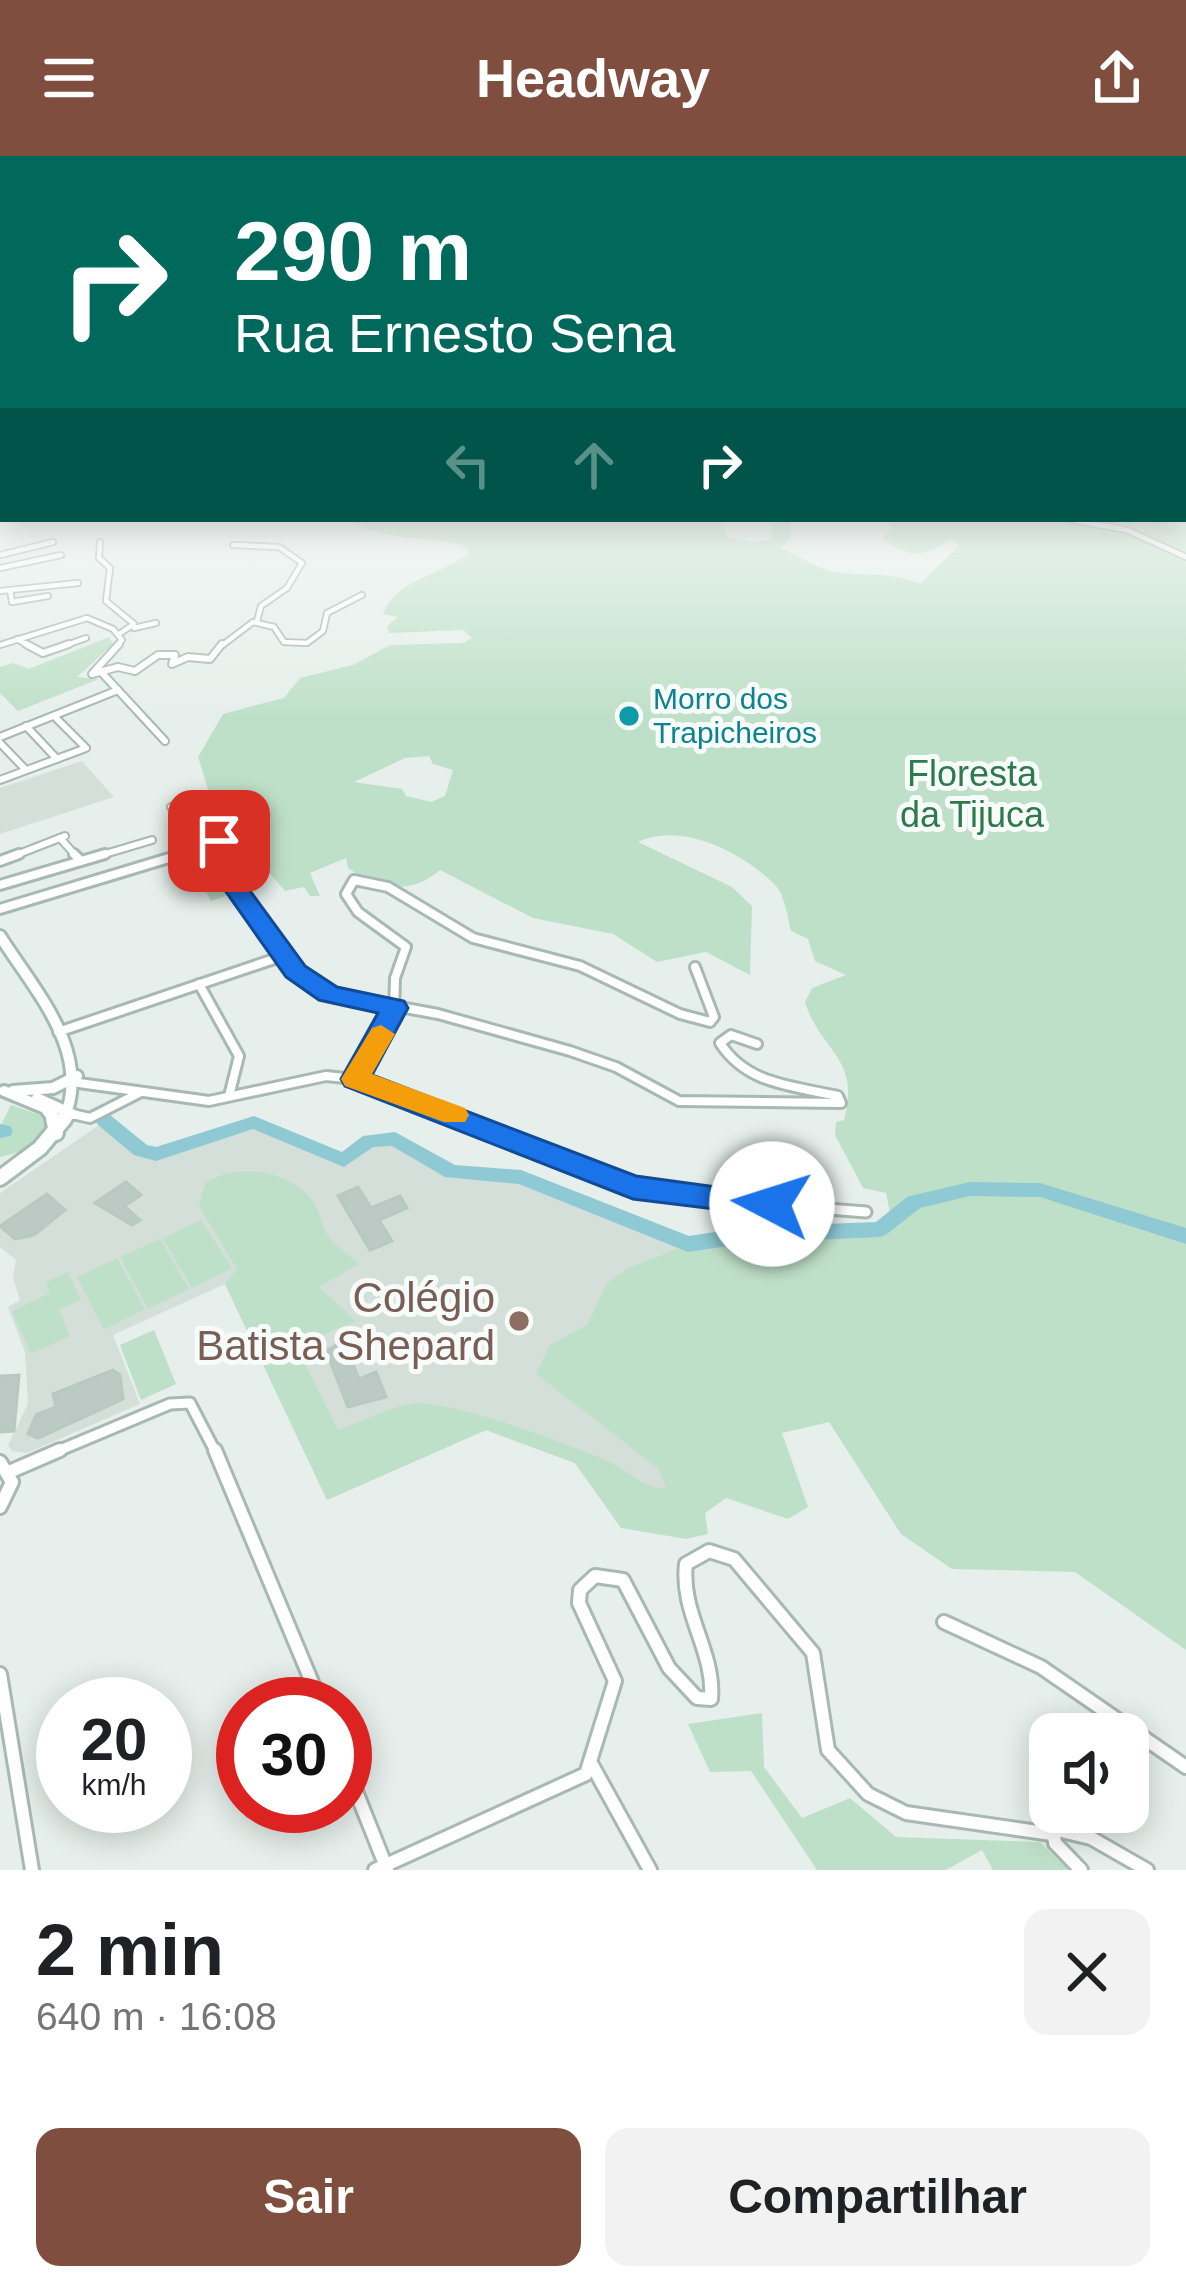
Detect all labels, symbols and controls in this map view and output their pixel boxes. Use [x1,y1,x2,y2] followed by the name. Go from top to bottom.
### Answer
[36,45,102,111] icon: menu
[1084,45,1150,111] icon: share
[476,48,710,108] text: Headway
[36,204,192,360] icon: right
[234,204,472,298] text: 290 m
[234,303,675,363] text: Rua Ernesto Sena
[435,432,501,498] icon: left
[561,432,627,498] icon: ahead
[687,432,753,498] icon: right
[653,682,817,749] place label: Morro dos Trapicheiros
[616,703,642,729] marker: Morro dos Trapicheiros
[900,753,1045,835] park label: Floresta da Tijuca
[168,790,270,892] pin
[186,808,252,874] icon: arrive
[709,1141,835,1267] position arrow
[196,1274,495,1369] place label: Colégio Batista Shepard
[506,1308,532,1334] marker: Colégio Batista Shepard
[216,1677,372,1833] speed limit sign: 30
[81,1706,147,1773] text: 20
[1029,1713,1149,1833] map controls
[1029,1713,1149,1833] button: sound
[81,1768,147,1801] text: km/h
[1024,1909,1150,2035] button: close
[36,1910,224,1990] text: 2 min
[36,1995,277,2038] text: 640 m · 16:08
[36,2128,581,2266] button: Sair
[605,2128,1150,2266] button: Compartilhar

